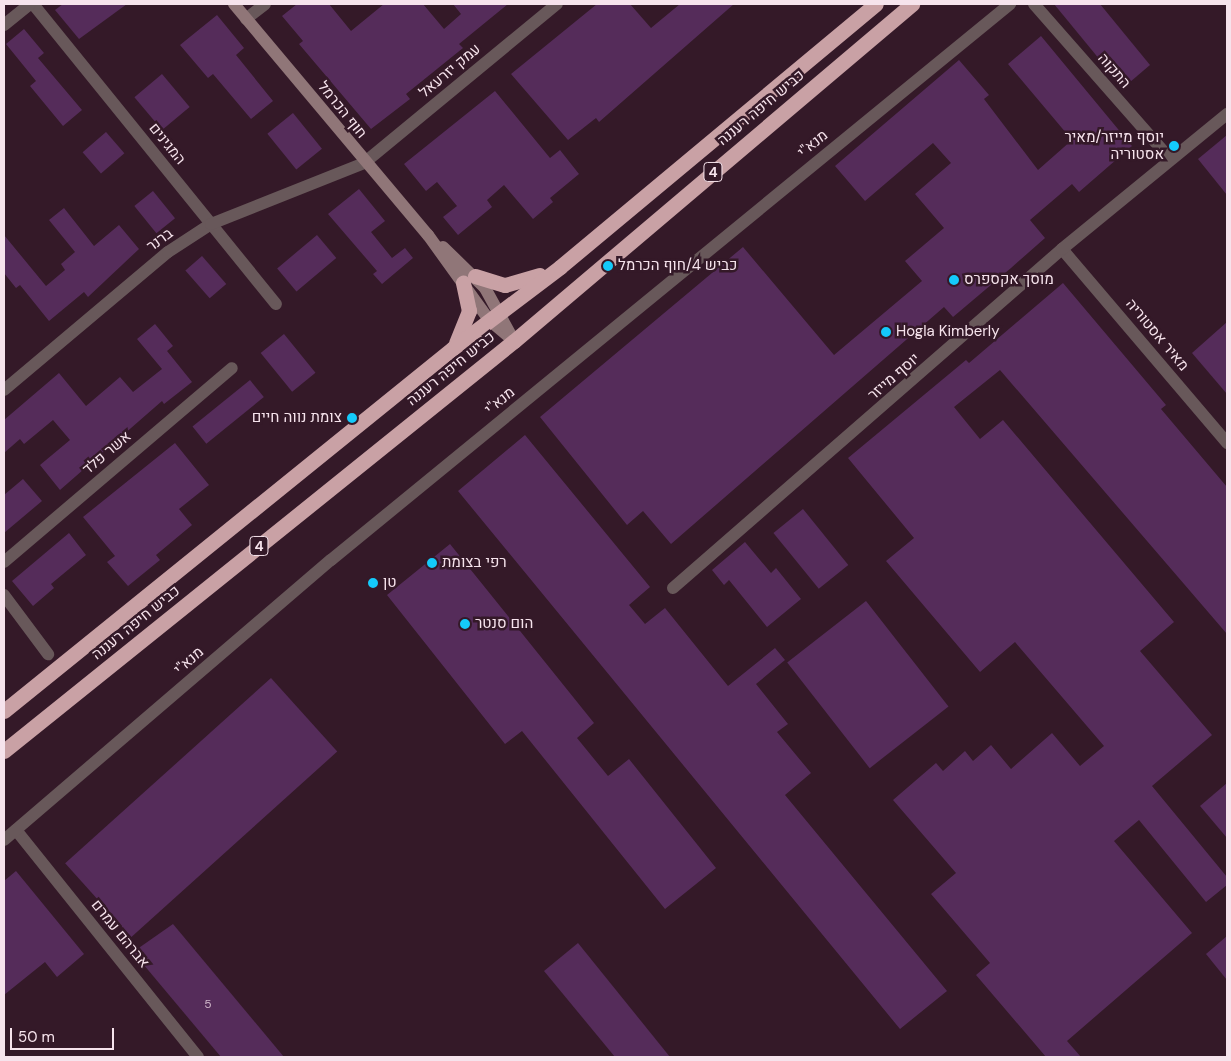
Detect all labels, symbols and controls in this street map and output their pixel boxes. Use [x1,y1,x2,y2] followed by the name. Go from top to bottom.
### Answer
[416,40,484,102] street label: עמק יזרעאל
[1094,50,1134,92] street label: התקוה
[714,66,808,150] street label: כביש חיפה רעננה
[314,78,370,142] street label: חוף הכרמל
[145,120,189,168] street label: המגינים
[794,126,832,162] street label: מנא"י
[1064,128,1164,163] place label: יוסף מייזר/מאיר אסטוריה
[1168,140,1180,152] marker: יוסף מייזר/מאיר אסטוריה
[703,160,723,183] road number: 4
[143,224,177,256] street label: ברנר
[618,257,737,275] place label: כביש 4/חוף הכרמל
[602,260,614,272] marker: כביש 4/חוף הכרמל
[964,271,1054,289] place label: מוסך אקספרס
[948,274,960,286] marker: מוסך אקספרס
[1122,295,1192,375] street label: מאיר אסטוריה
[896,323,1000,341] place label: Hogla Kimberly
[880,326,892,338] marker: Hogla Kimberly
[403,328,499,410] street label: כביש חיפה רעננה
[864,350,924,404] street label: יוסף מייזר
[481,383,519,419] street label: מנא"י
[252,409,342,427] place label: צומת נווה חיים
[346,412,358,424] marker: צומת נווה חיים
[79,428,135,478] street label: אשר פלד
[249,534,269,558] road number: 4
[442,554,507,572] place label: רפי בצומת
[426,557,438,569] marker: רפי בצומת
[383,574,397,592] place label: טן
[367,577,379,589] marker: טן
[88,582,184,664] street label: כביש חיפה רעננה
[475,615,533,633] place label: הום סנטר
[459,618,471,630] marker: הום סנטר
[170,643,208,679] street label: מנא"י
[87,896,153,972] street label: אברהם עמרם
[204,998,212,1012] house number: 5
[12,1018,116,1050] scale bar
[18,1027,55,1047] text: 50 m

